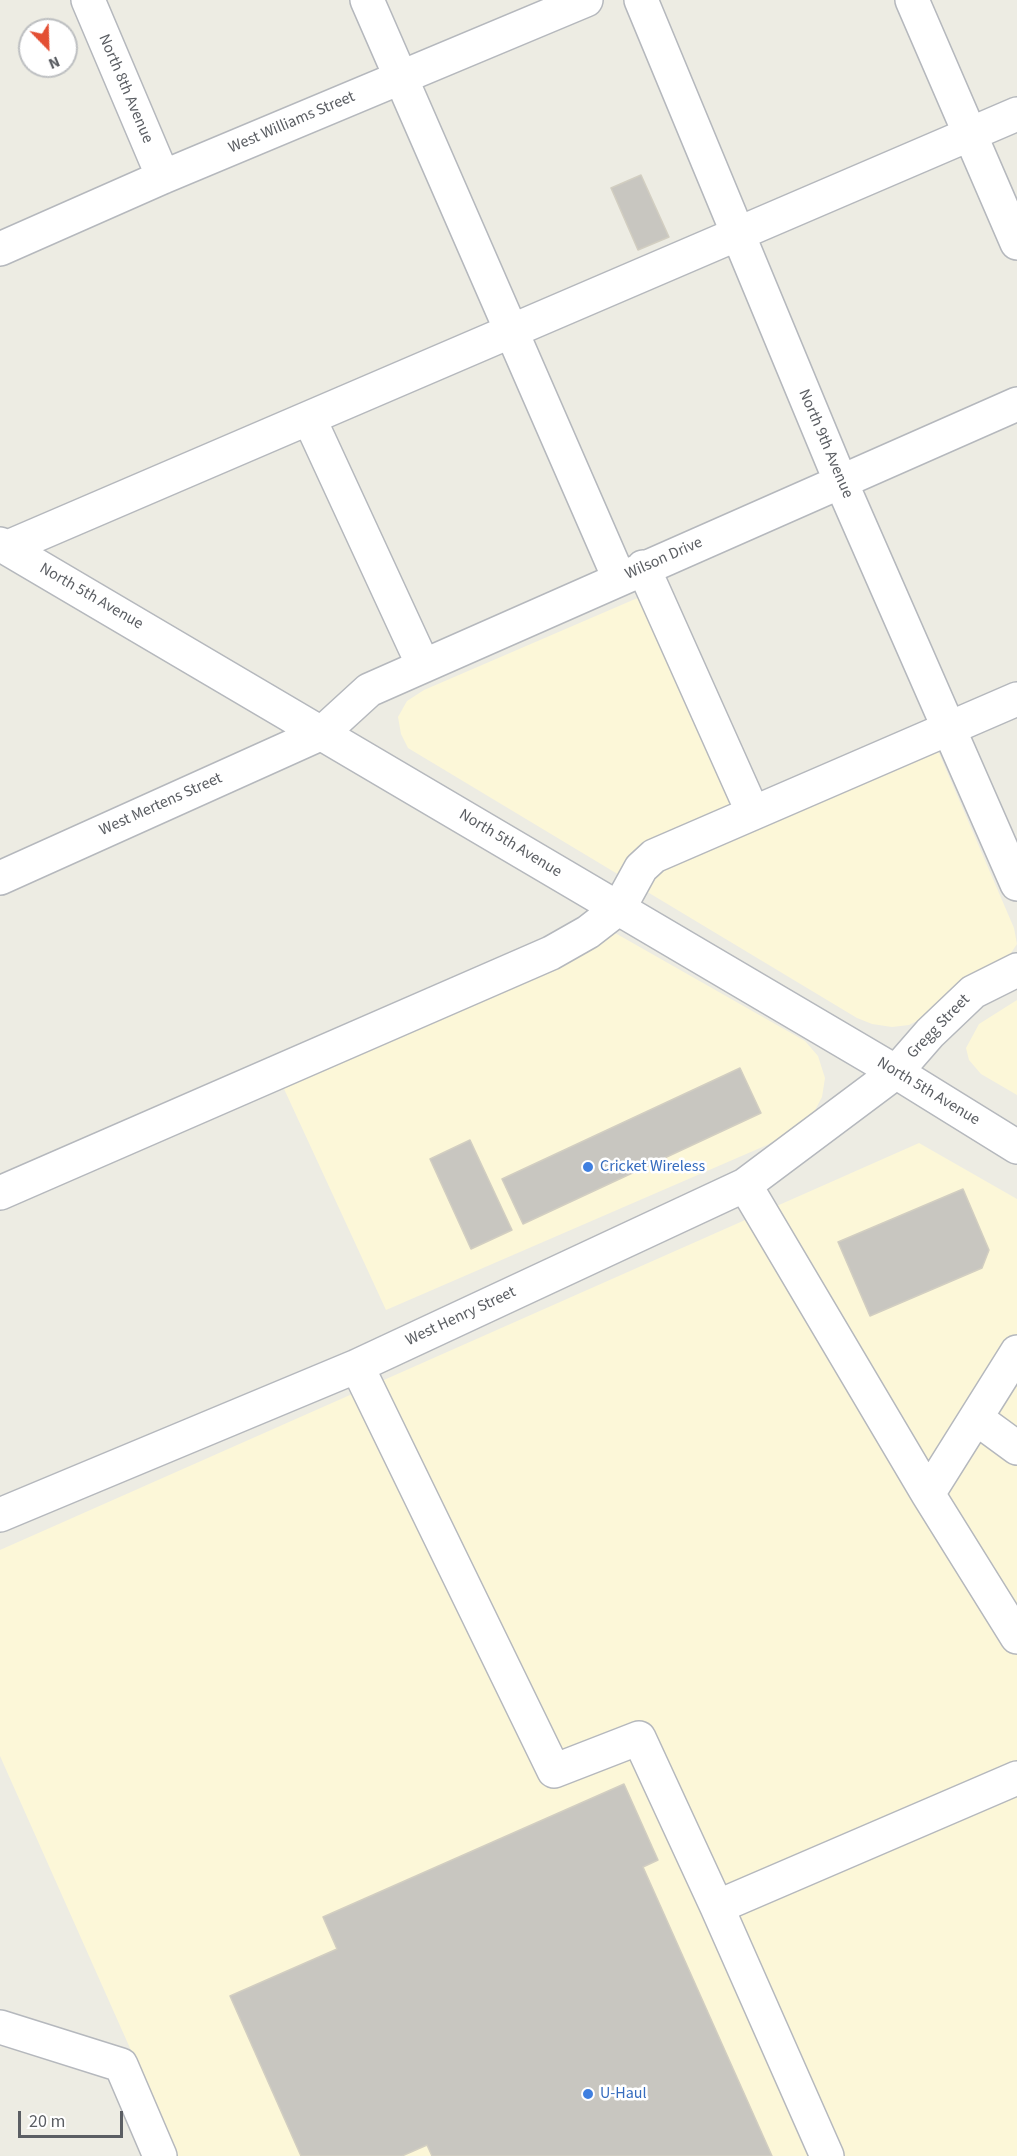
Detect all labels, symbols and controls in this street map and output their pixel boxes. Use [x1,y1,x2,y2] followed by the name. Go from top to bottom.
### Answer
[18,18,78,78] north arrow
[93,32,157,146] street label: North 8th Avenue
[45,51,63,75] text: N
[226,88,358,158] street label: West Williams Street
[793,387,857,501] street label: North 9th Avenue
[622,533,706,585] street label: Wilson Drive
[36,560,146,634] street label: North 5th Avenue
[97,769,225,841] street label: West Mertens Street
[455,806,565,882] street label: North 5th Avenue
[903,991,975,1063] street label: Gregg Street
[873,1054,983,1130] street label: North 5th Avenue
[600,1157,705,1177] place label: Cricket Wireless
[581,1160,595,1174] marker: Cricket Wireless
[403,1283,519,1351] street label: West Henry Street
[600,2084,647,2104] place label: U-Haul
[581,2087,595,2101] marker: U-Haul
[21,2099,126,2137] scale bar
[29,2109,65,2134] text: 20 m

